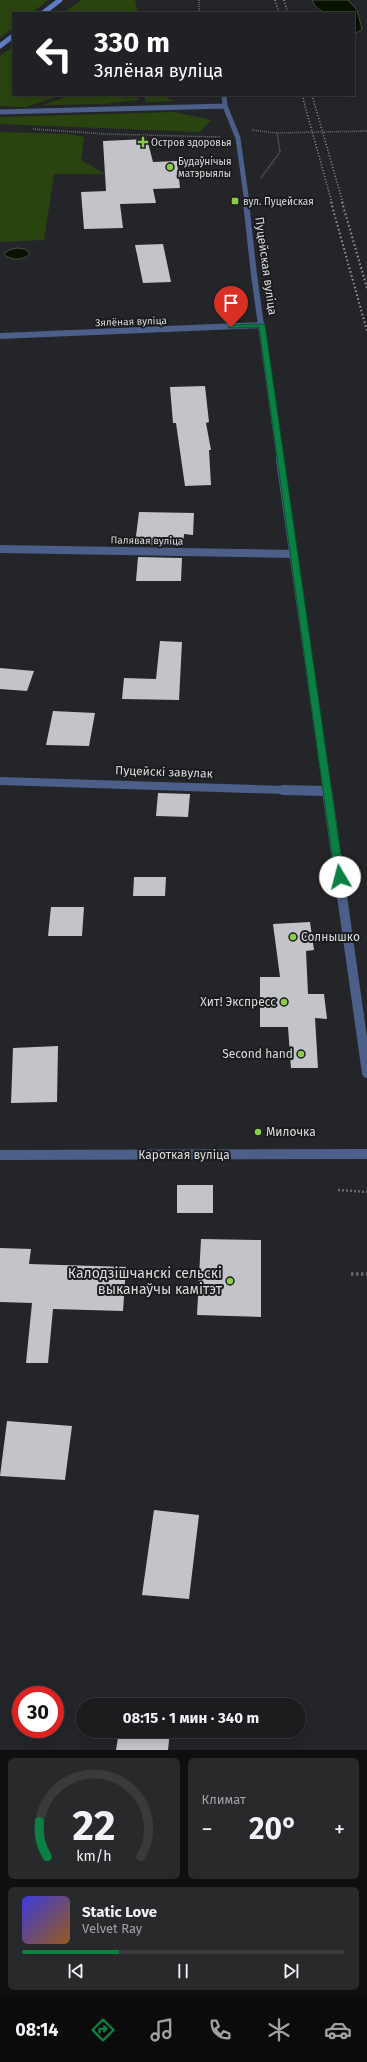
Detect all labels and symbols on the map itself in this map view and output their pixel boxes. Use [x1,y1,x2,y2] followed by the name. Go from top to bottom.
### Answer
[138,137,148,147] marker: Остров здоровья
[151,137,232,149] place label: Остров здоровья
[178,155,231,180] place label: Будаўнічыя матэрыялы
[165,162,175,172] marker: Будаўнічыя матэрыялы
[230,196,240,206] marker: вул. Пуцейская
[243,196,314,208] place label: вул. Пуцейская
[252,216,280,316] street label: Пуцейская вуліца
[214,286,248,327] pin
[95,314,167,329] street label: Зялёная вуліца
[110,533,183,548] street label: Палявая вуліца
[115,763,214,781] street label: Пуцейскі завулак
[319,856,361,898] position arrow
[301,930,360,944] place label: Солнышко
[288,932,298,942] marker: Солнышко
[200,995,276,1009] place label: Хит! Экспресс
[279,997,289,1007] marker: Хит! Экспресс
[222,1047,293,1061] place label: Second hand
[296,1049,306,1059] marker: Second hand
[266,1125,316,1139] place label: Милочка
[253,1127,263,1137] marker: Милочка
[138,1148,230,1162] street label: Кароткая вуліца
[68,1265,223,1298] place label: Калодзішчанскі сельскі выканаўчы камітэт
[225,1276,235,1286] marker: Калодзішчанскі сельскі выканаўчы камітэт
[12,1686,64,1738] speed limit sign: 30

